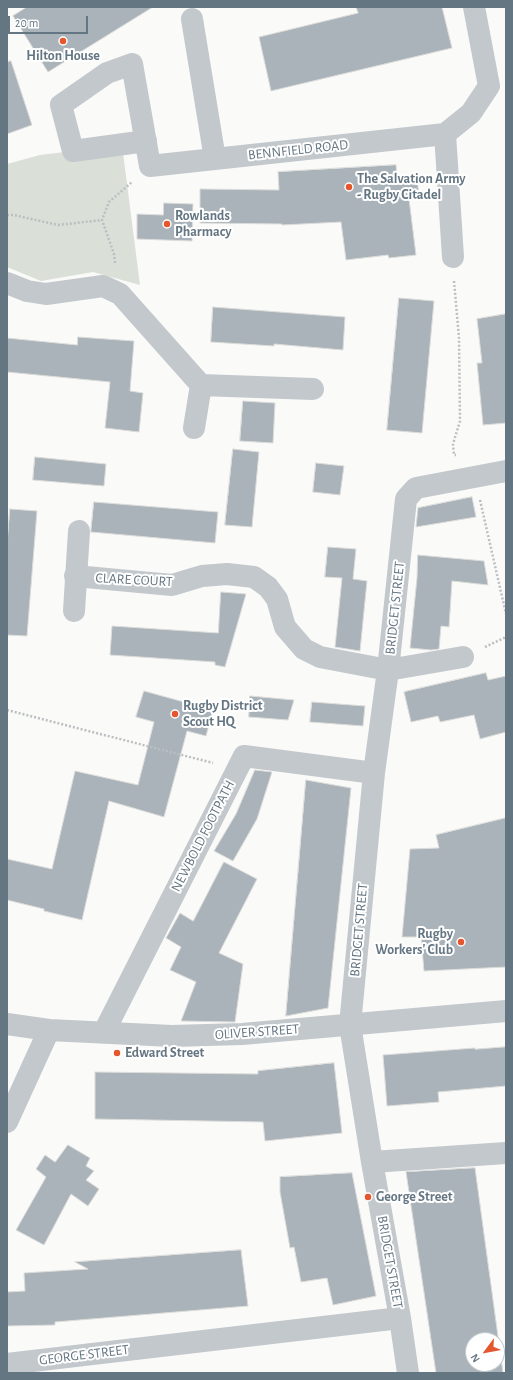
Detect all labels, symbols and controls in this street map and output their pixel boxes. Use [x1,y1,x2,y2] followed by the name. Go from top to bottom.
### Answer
[10,8,90,34] scale bar
[15,17,38,29] text: 20 m
[58,36,68,46] marker: Hilton House
[26,48,100,64] place label: Hilton House
[247,136,349,164] street label: BENNFIELD ROAD
[357,171,465,204] place label: The Salvation Army - Rugby Citadel
[344,182,354,192] marker: The Salvation Army - Rugby Citadel
[175,208,231,240] place label: Rowlands Pharmacy
[162,219,172,229] marker: Rowlands Pharmacy
[382,560,408,656] street label: BRIDGET STREET
[95,570,173,590] street label: CLARE COURT
[183,698,262,730] place label: Rugby District Scout HQ
[170,709,180,719] marker: Rugby District Scout HQ
[168,777,238,895] street label: NEWBOLD FOOTPATH
[347,883,371,977] street label: BRIDGET STREET
[375,926,453,958] place label: Rugby Workers' Club
[456,937,466,947] marker: Rugby Workers' Club
[214,1021,300,1043] street label: OLIVER STREET
[125,1045,204,1061] place label: Edward Street
[112,1048,122,1058] marker: Edward Street
[376,1189,453,1205] place label: George Street
[363,1192,373,1202] marker: George Street
[374,1214,406,1310] street label: BRIDGET STREET
[465,1332,505,1372] north arrow
[38,1341,130,1369] street label: GEORGE STREET
[469,1352,482,1364] text: N

